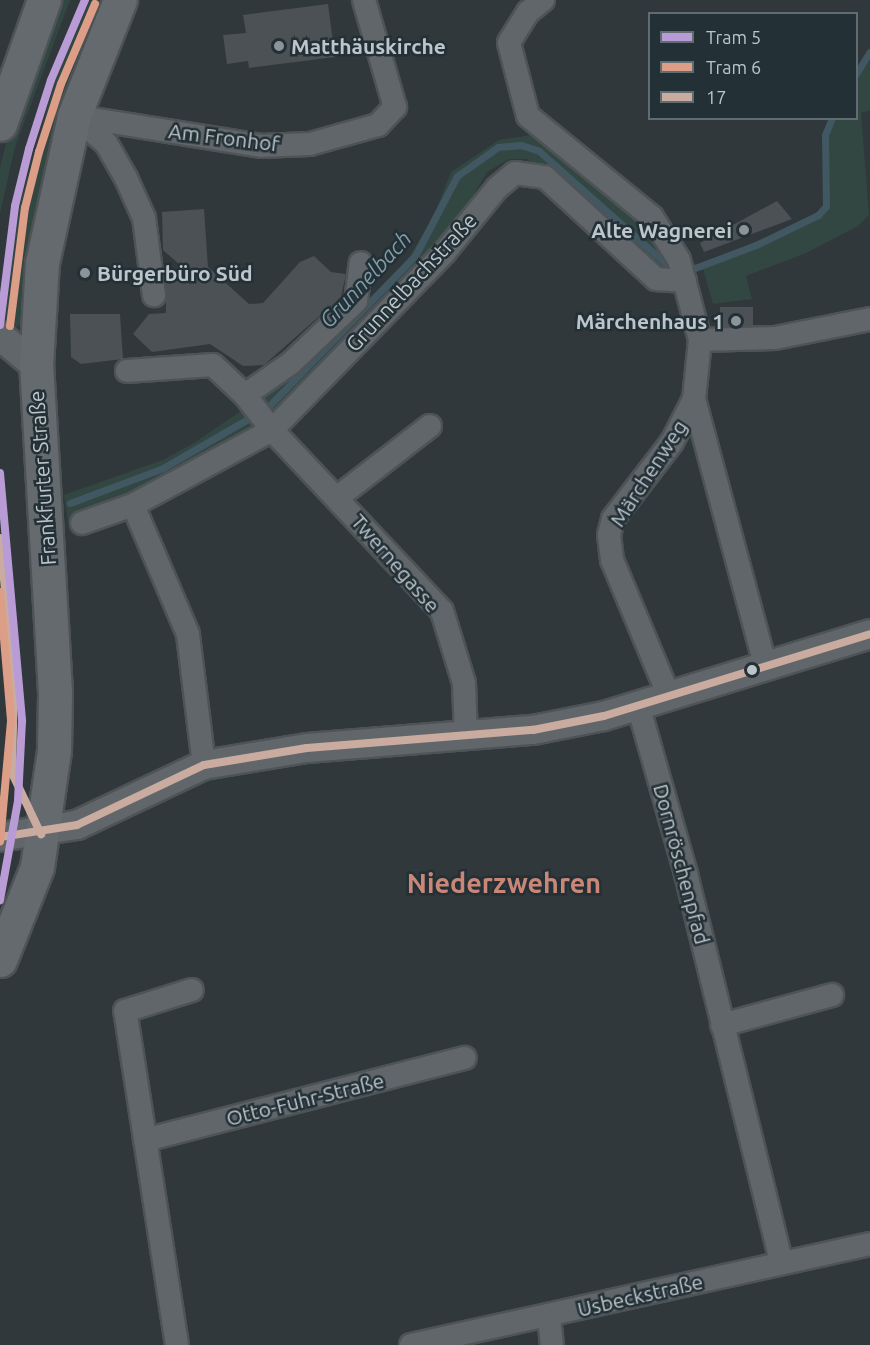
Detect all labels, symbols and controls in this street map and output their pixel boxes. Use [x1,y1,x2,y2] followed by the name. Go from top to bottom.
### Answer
[648,12,858,120] legend
[706,27,761,47] text: Tram 5
[291,33,446,59] place label: Matthäuskirche
[272,39,286,53] marker: Matthäuskirche
[706,57,761,77] text: Tram 6
[706,87,726,107] text: 17
[167,118,281,156] street label: Am Fronhof
[340,208,482,356] street label: Grunnelbachstraße
[591,217,732,243] place label: Alte Wagnerei
[737,223,751,237] marker: Alte Wagnerei
[313,225,417,333] water label: Grunnelbach
[97,260,253,286] place label: Bürgerbüro Süd
[78,266,92,280] marker: Bürgerbüro Süd
[576,308,724,334] place label: Märchenhaus 1
[729,314,743,328] marker: Märchenhaus 1
[23,390,61,566] street label: Frankfurter Straße
[604,415,692,531] street label: Märchenweg
[346,509,446,617] street label: Twernegasse
[746,664,758,676] unlabelled marker
[648,781,716,947] street label: Dornröschenpfad
[407,868,601,900] district label: Niederzwehren
[223,1067,387,1131] street label: Otto-Fuhr-Straße
[575,1268,705,1322] street label: Usbeckstraße

